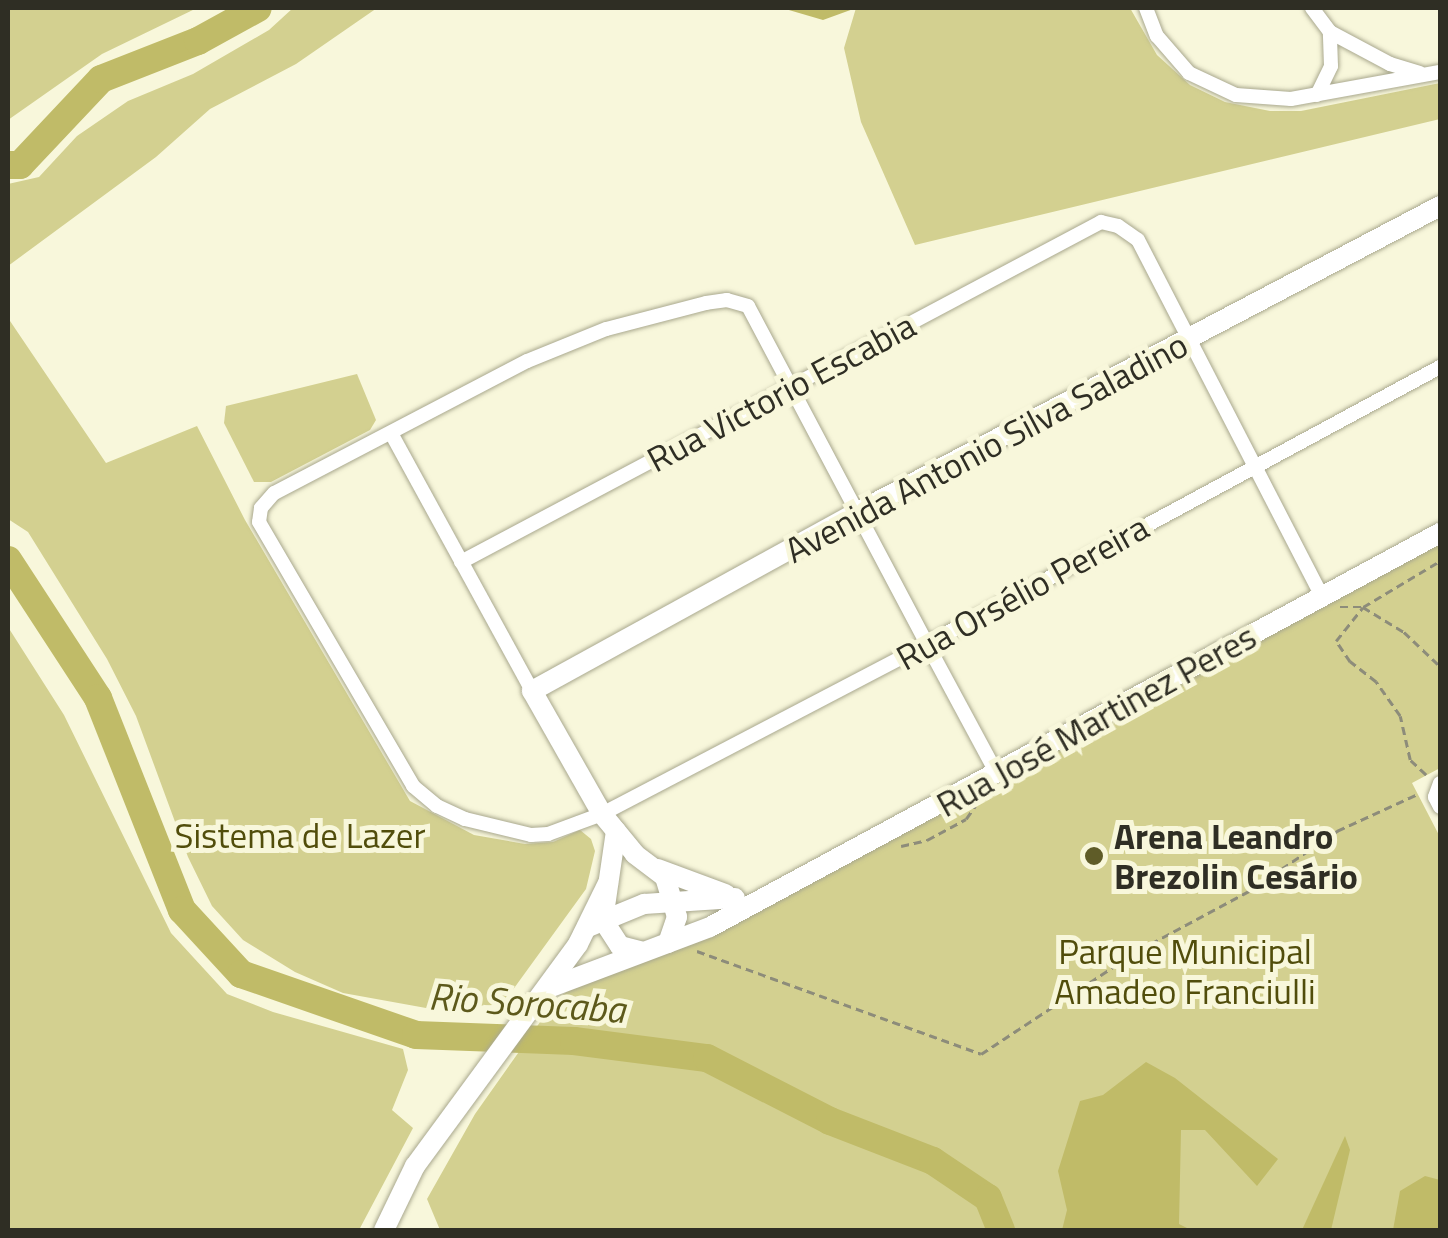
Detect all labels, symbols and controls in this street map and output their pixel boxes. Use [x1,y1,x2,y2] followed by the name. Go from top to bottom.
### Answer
[640,304,922,480] street label: Rua Victorio Escabia
[778,323,1194,571] street label: Avenida Antonio Silva Saladino
[889,505,1155,679] street label: Rua Orsélio Pereira
[929,615,1263,825] street label: Rua José Martinez Peres
[174,814,426,856] park label: Sistema de Lazer
[1114,815,1358,897] place label: Arena Leandro Brezolin Cesário
[1083,845,1105,867] marker: Arena Leandro Brezolin Cesário
[1054,930,1316,1012] park label: Parque Municipal Amadeo Franciulli
[427,973,627,1033] water label: Rio Sorocaba

